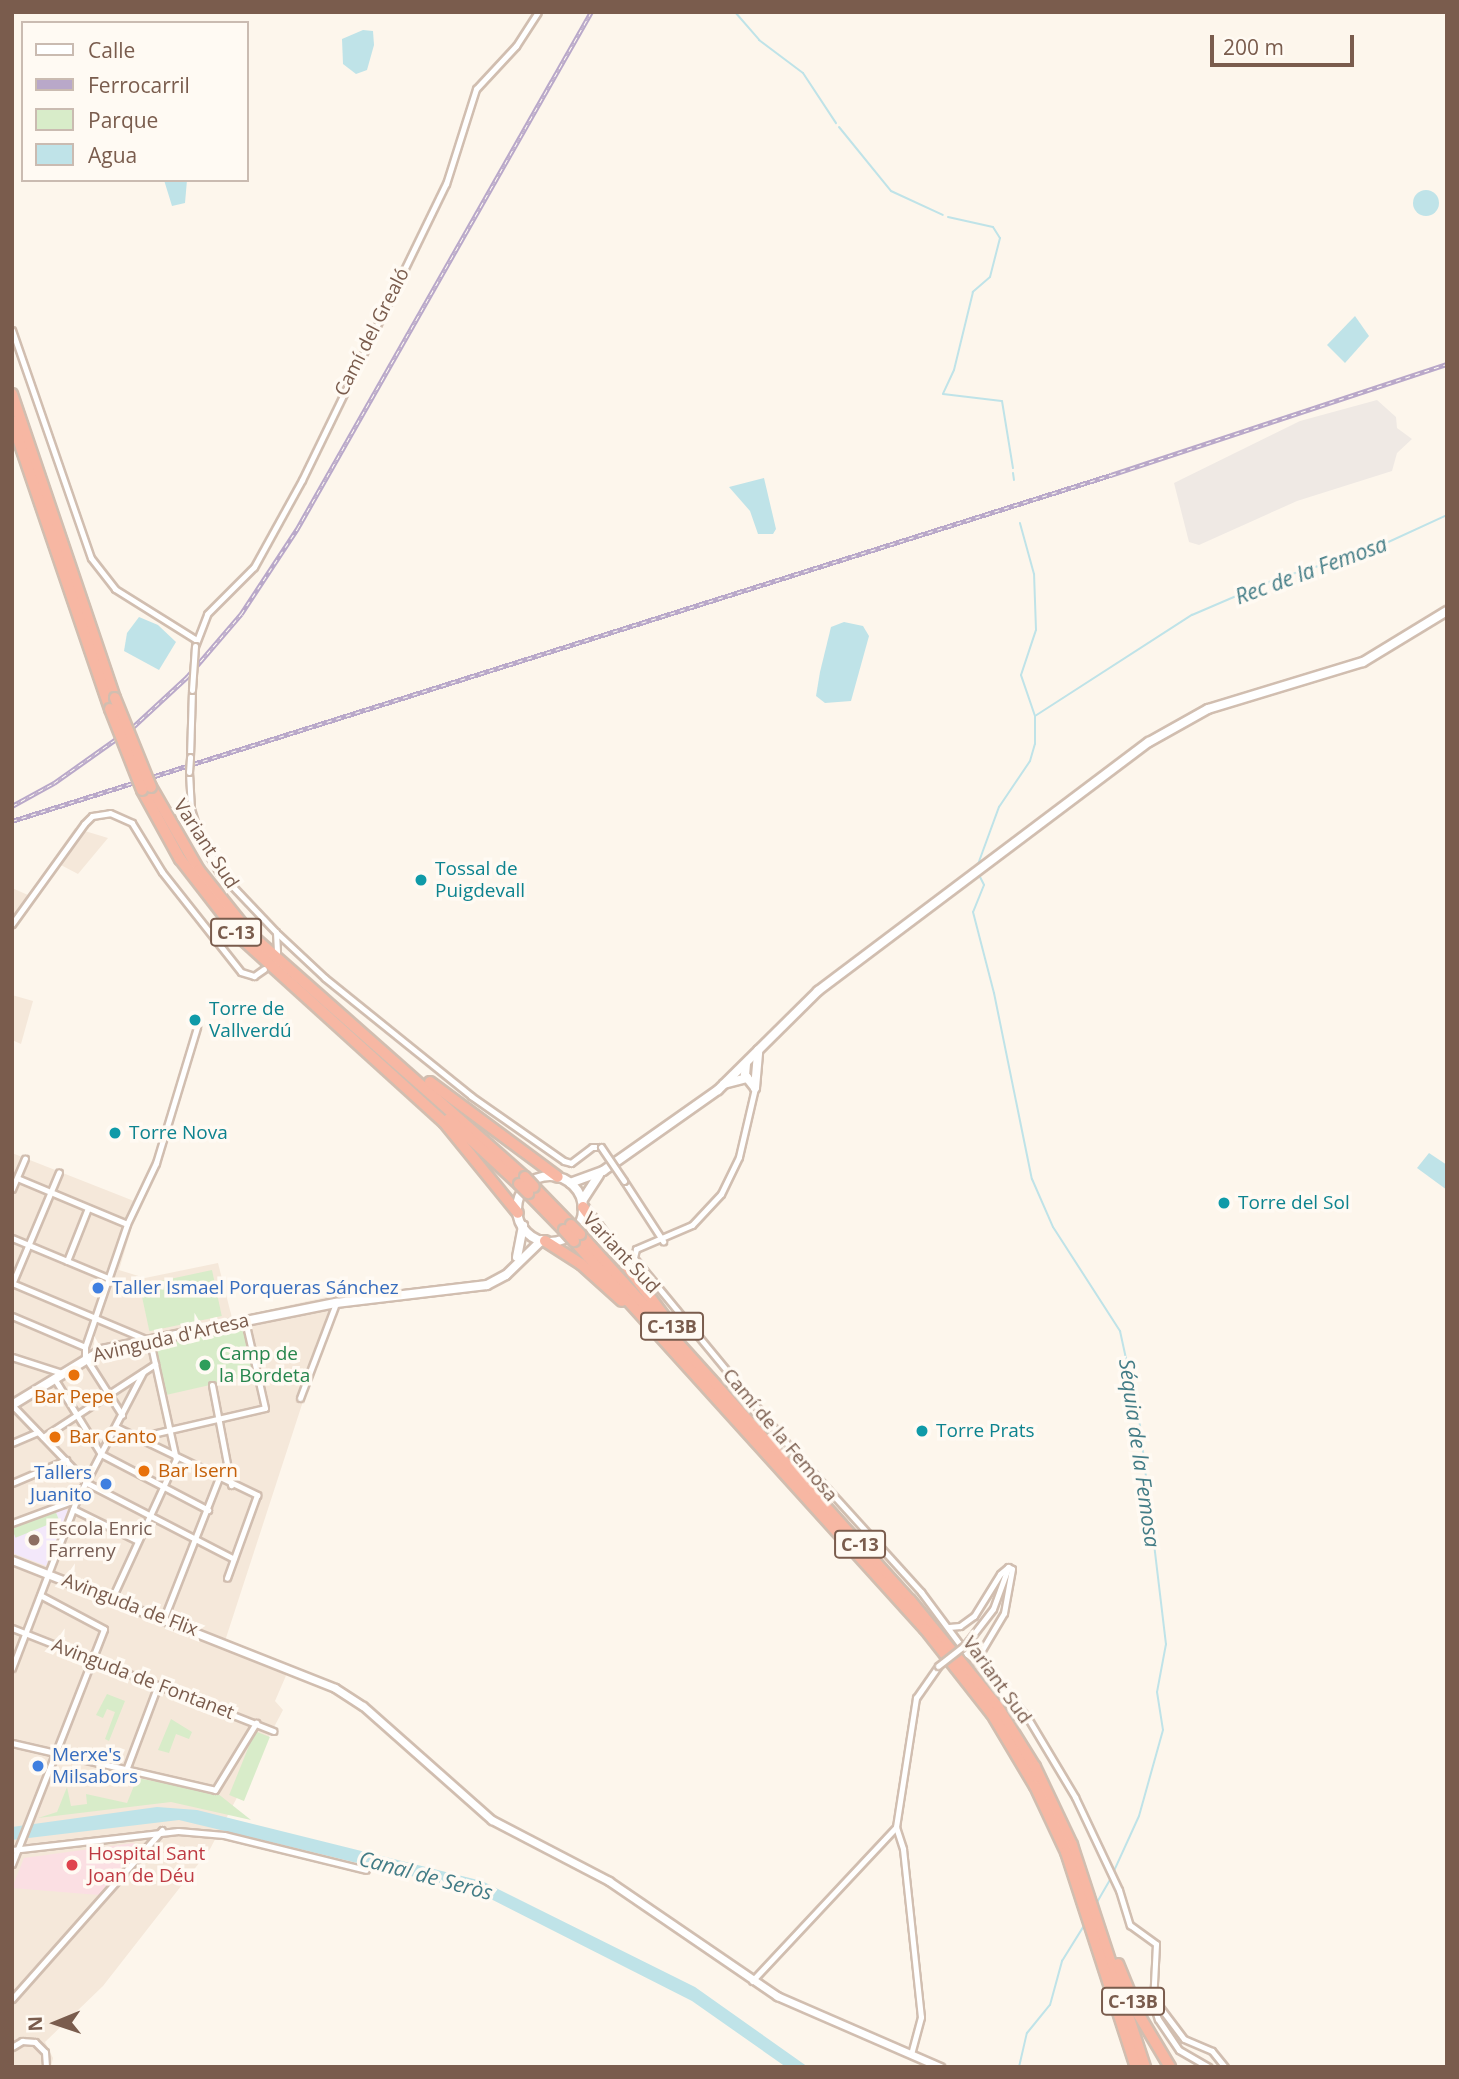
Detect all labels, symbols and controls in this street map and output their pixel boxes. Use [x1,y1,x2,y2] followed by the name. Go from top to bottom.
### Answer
[21,21,248,182] legend
[1214,21,1358,65] scale bar
[1223,33,1284,61] text: 200 m
[88,36,135,64] text: Calle
[88,71,190,99] text: Ferrocarril
[88,106,158,134] text: Parque
[88,141,137,169] text: Agua
[330,264,414,400] street label: Camí del Grealó
[1232,531,1390,609] water label: Rec de la Femosa
[169,795,243,893] street label: Variant Sud
[435,858,525,902] place label: Tossal de Puigdevall
[413,872,429,888] marker: Tossal de Puigdevall
[210,917,262,946] road number: C-13
[209,998,292,1042] place label: Torre de Vallverdú
[187,1012,203,1028] marker: Torre de Vallverdú
[129,1122,228,1144] place label: Torre Nova
[107,1125,123,1141] marker: Torre Nova
[1238,1192,1350,1214] place label: Torre del Sol
[1216,1195,1232,1211] marker: Torre del Sol
[578,1208,664,1298] street label: Variant Sud
[112,1277,399,1299] place label: Taller Ismael Porqueras Sánchez
[90,1280,106,1296] marker: Taller Ismael Porqueras Sánchez
[91,1309,251,1367] street label: Avinguda d'Artesa
[639,1311,705,1340] road number: C-13B
[219,1343,310,1387] place label: Camp de la Bordeta
[197,1357,213,1373] marker: Camp de la Bordeta
[1114,1357,1166,1549] water label: Séquia de la Femosa
[718,1364,842,1506] street label: Camí de la Femosa
[66,1367,82,1383] marker: Bar Pepe
[34,1386,114,1408] place label: Bar Pepe
[936,1420,1035,1442] place label: Torre Prats
[914,1423,930,1439] marker: Torre Prats
[69,1426,157,1448] place label: Bar Canto
[47,1429,63,1445] marker: Bar Canto
[158,1460,238,1482] place label: Bar Isern
[30,1462,92,1506] place label: Tallers Juanito
[136,1463,152,1479] marker: Bar Isern
[98,1476,114,1492] marker: Tallers Juanito
[48,1518,152,1562] place label: Escola Enric Farreny
[834,1530,886,1559] road number: C-13
[26,1532,42,1548] marker: Escola Enric Farreny
[59,1569,201,1641] street label: Avinguda de Flix
[958,1632,1036,1728] street label: Variant Sud
[49,1634,237,1724] street label: Avinguda de Fontanet
[52,1744,138,1788] place label: Merxe's Milsabors
[30,1758,46,1774] marker: Merxe's Milsabors
[88,1843,205,1887] place label: Hospital Sant Joan de Déu
[356,1845,496,1905] water label: Canal de Seròs
[62,1855,82,1875] marker: Hospital Sant Joan de Déu
[1100,1986,1166,2015] road number: C-13B
[21,1988,91,2058] north arrow
[22,2016,48,2032] text: N

